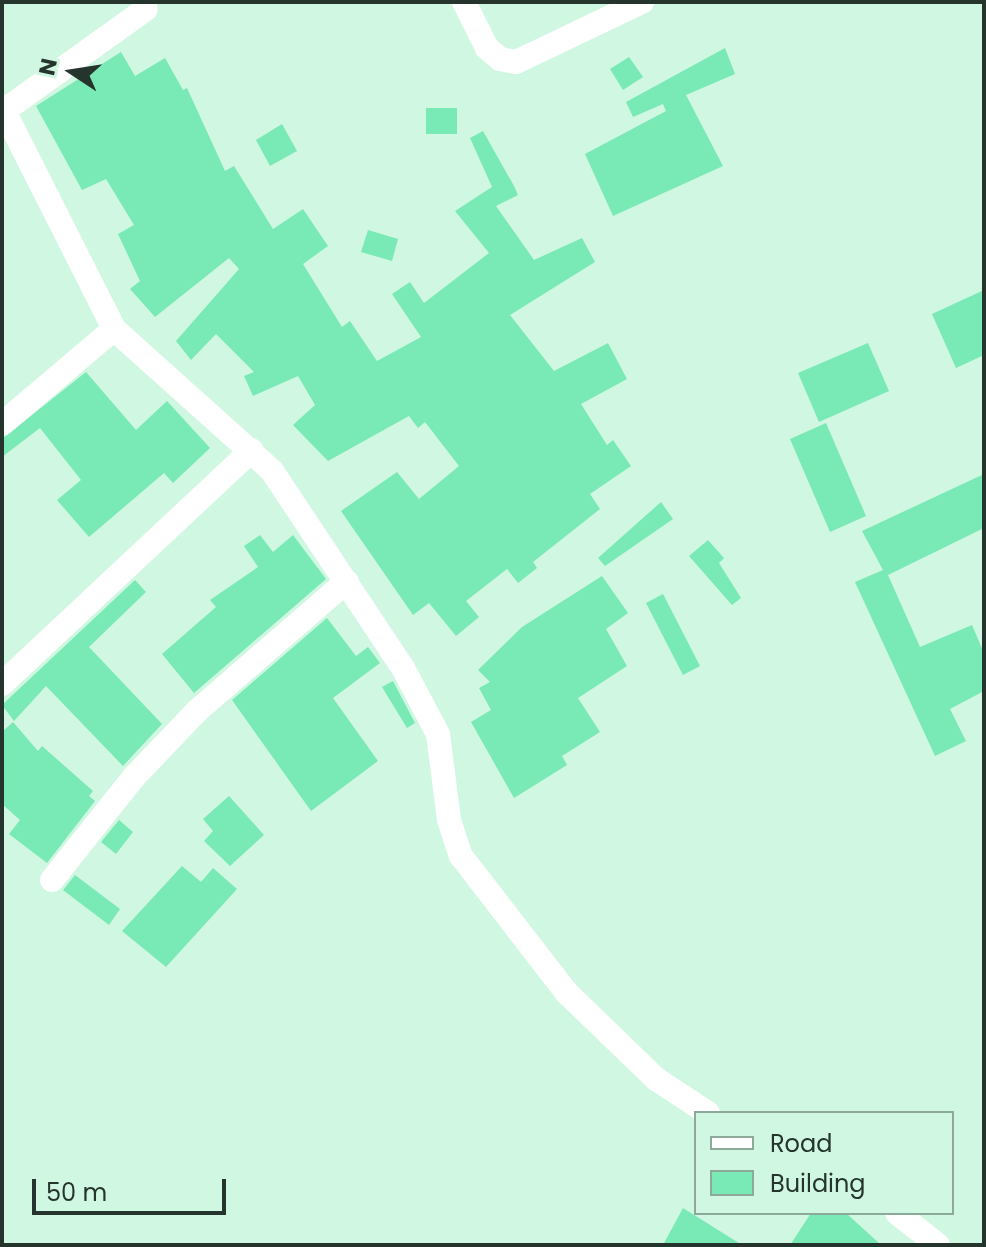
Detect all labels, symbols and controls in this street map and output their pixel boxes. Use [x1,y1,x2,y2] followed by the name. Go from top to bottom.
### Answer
[32,32,112,112] north arrow
[31,56,65,78] text: N
[694,1111,954,1215] legend
[770,1127,832,1160] text: Road
[36,1163,230,1213] scale bar
[770,1167,866,1200] text: Building
[46,1176,107,1209] text: 50 m

